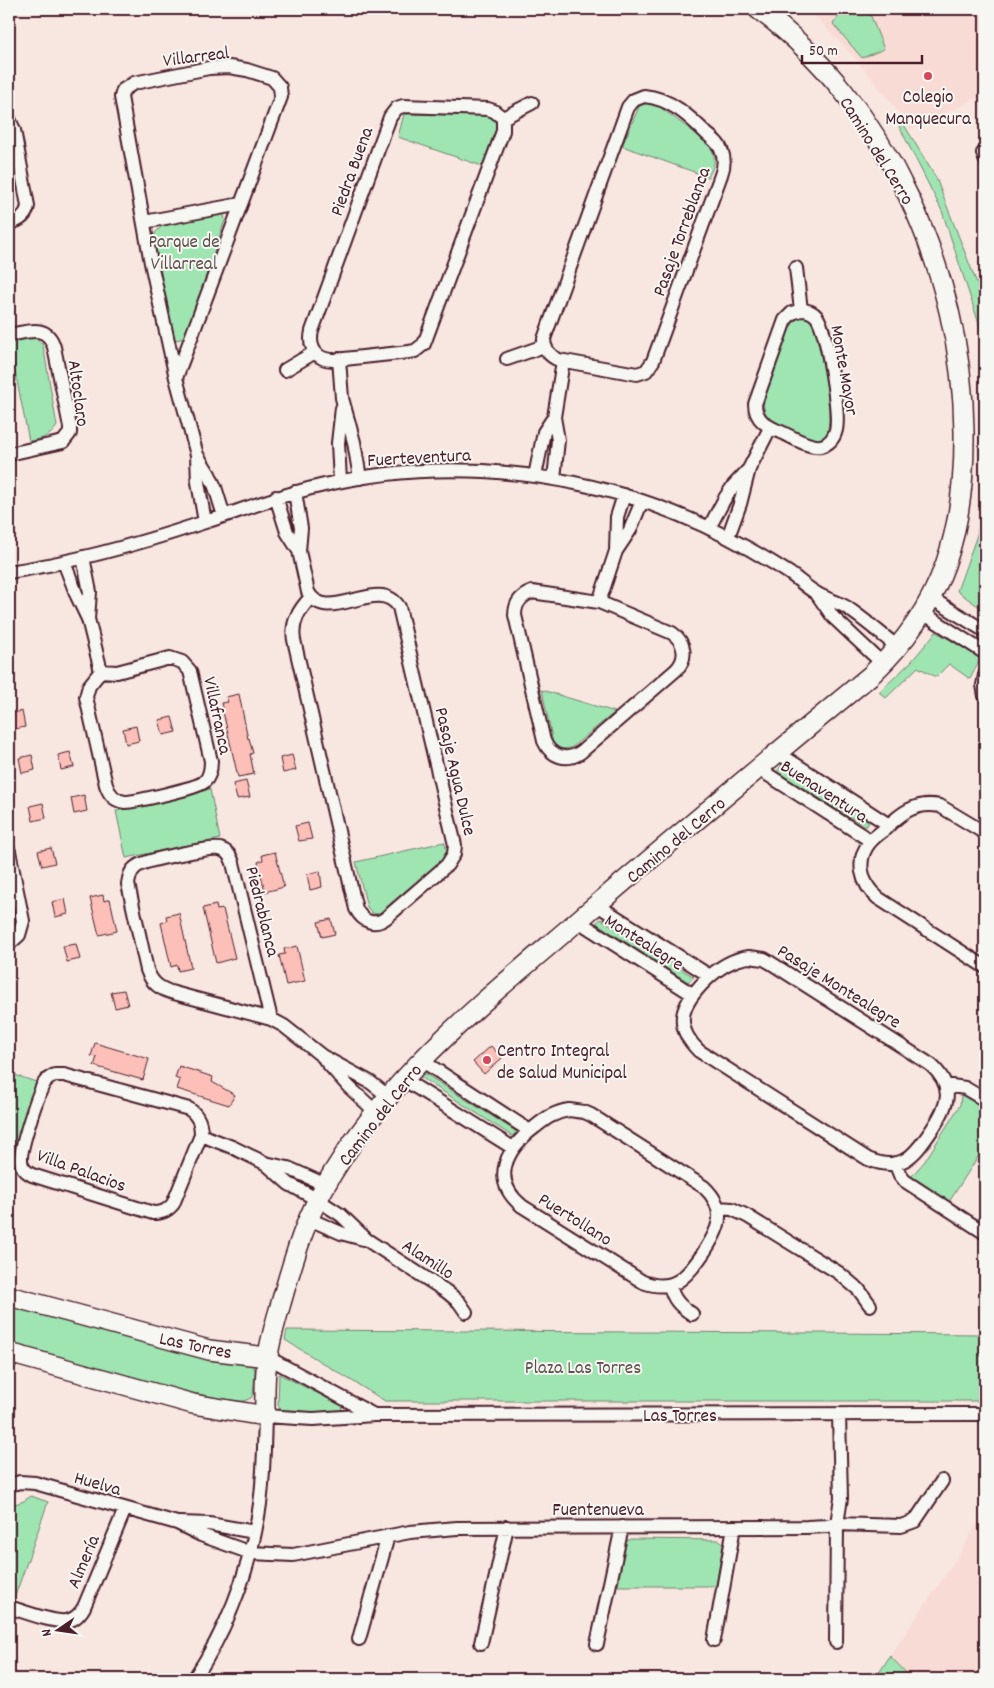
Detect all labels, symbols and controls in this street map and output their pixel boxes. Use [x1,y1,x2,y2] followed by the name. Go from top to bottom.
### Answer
[802,32,922,64] scale bar
[162,41,232,76] street label: Villarreal
[809,41,838,63] text: 50 m
[922,70,934,82] marker: Colegio Manquecura
[885,85,972,134] place label: Colegio Manquecura
[831,93,919,211] street label: Camino del Cerro
[325,123,382,220] street label: Piedra Buena
[647,163,720,301] street label: Pasaje Torreblanca
[148,230,220,279] park label: Parque de Villarreal
[821,323,864,418] street label: Monte Mayor
[59,358,95,429] street label: Altoclaro
[367,443,473,476] street label: Fuerteventura
[194,675,237,758] street label: Villafranca
[426,705,481,839] street label: Pasaje Agua Dulce
[774,755,873,832] street label: Buenaventura
[622,792,733,892] street label: Camino del Cerro
[236,864,285,961] street label: Piedrablanca
[598,909,688,979] street label: Montealegre
[771,939,905,1037] street label: Pasaje Montealegre
[497,1039,627,1088] place label: Centro Integral de Salud Municipal
[481,1054,493,1066] marker: Centro Integral de Salud Municipal
[333,1059,430,1173] street label: Camino del Cerro
[32,1144,129,1201] street label: Villa Palacios
[532,1188,616,1254] street label: Puertollano
[395,1234,459,1288] street label: Alamillo
[156,1327,234,1368] street label: Las Torres
[525,1356,641,1383] park label: Plaza Las Torres
[643,1404,717,1431] street label: Las Torres
[70,1466,125,1505] street label: Huelva
[552,1498,645,1525] street label: Fuentenueva
[62,1530,109,1593] street label: Almería
[32,1606,82,1656] north arrow
[37,1627,58,1638] text: N

